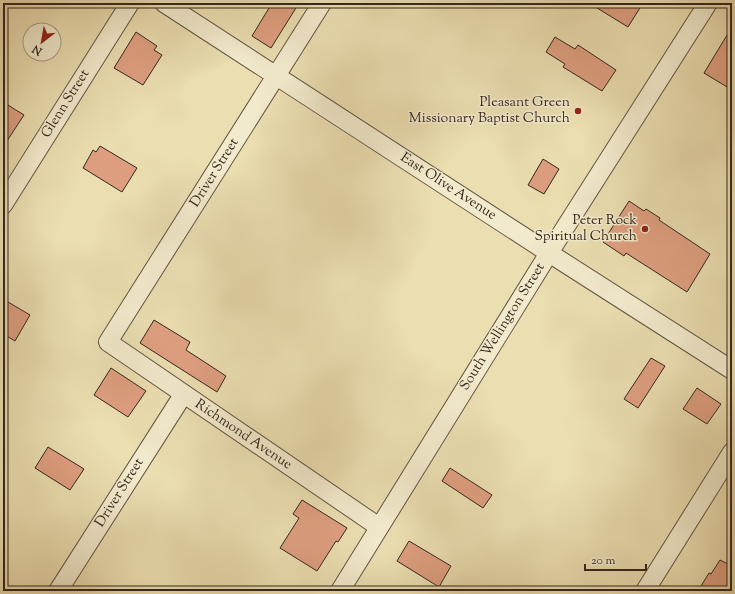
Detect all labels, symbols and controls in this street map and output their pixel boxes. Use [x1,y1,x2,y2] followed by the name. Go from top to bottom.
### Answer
[22,22,62,62] north arrow
[29,40,46,59] text: N
[37,66,95,142] street label: Glenn Street
[409,93,570,129] place label: Pleasant Green Missionary Baptist Church
[573,106,583,116] marker: Pleasant Green Missionary Baptist Church
[186,134,244,211] street label: Driver Street
[396,148,500,226] street label: East Olive Avenue
[534,211,637,247] place label: Peter Rock Spiritual Church
[640,224,650,234] marker: Peter Rock Spiritual Church
[455,259,551,395] street label: South Wellington Street
[190,395,296,475] street label: Richmond Avenue
[91,454,149,531] street label: Driver Street
[585,546,646,572] scale bar
[591,552,616,570] text: 20 m

